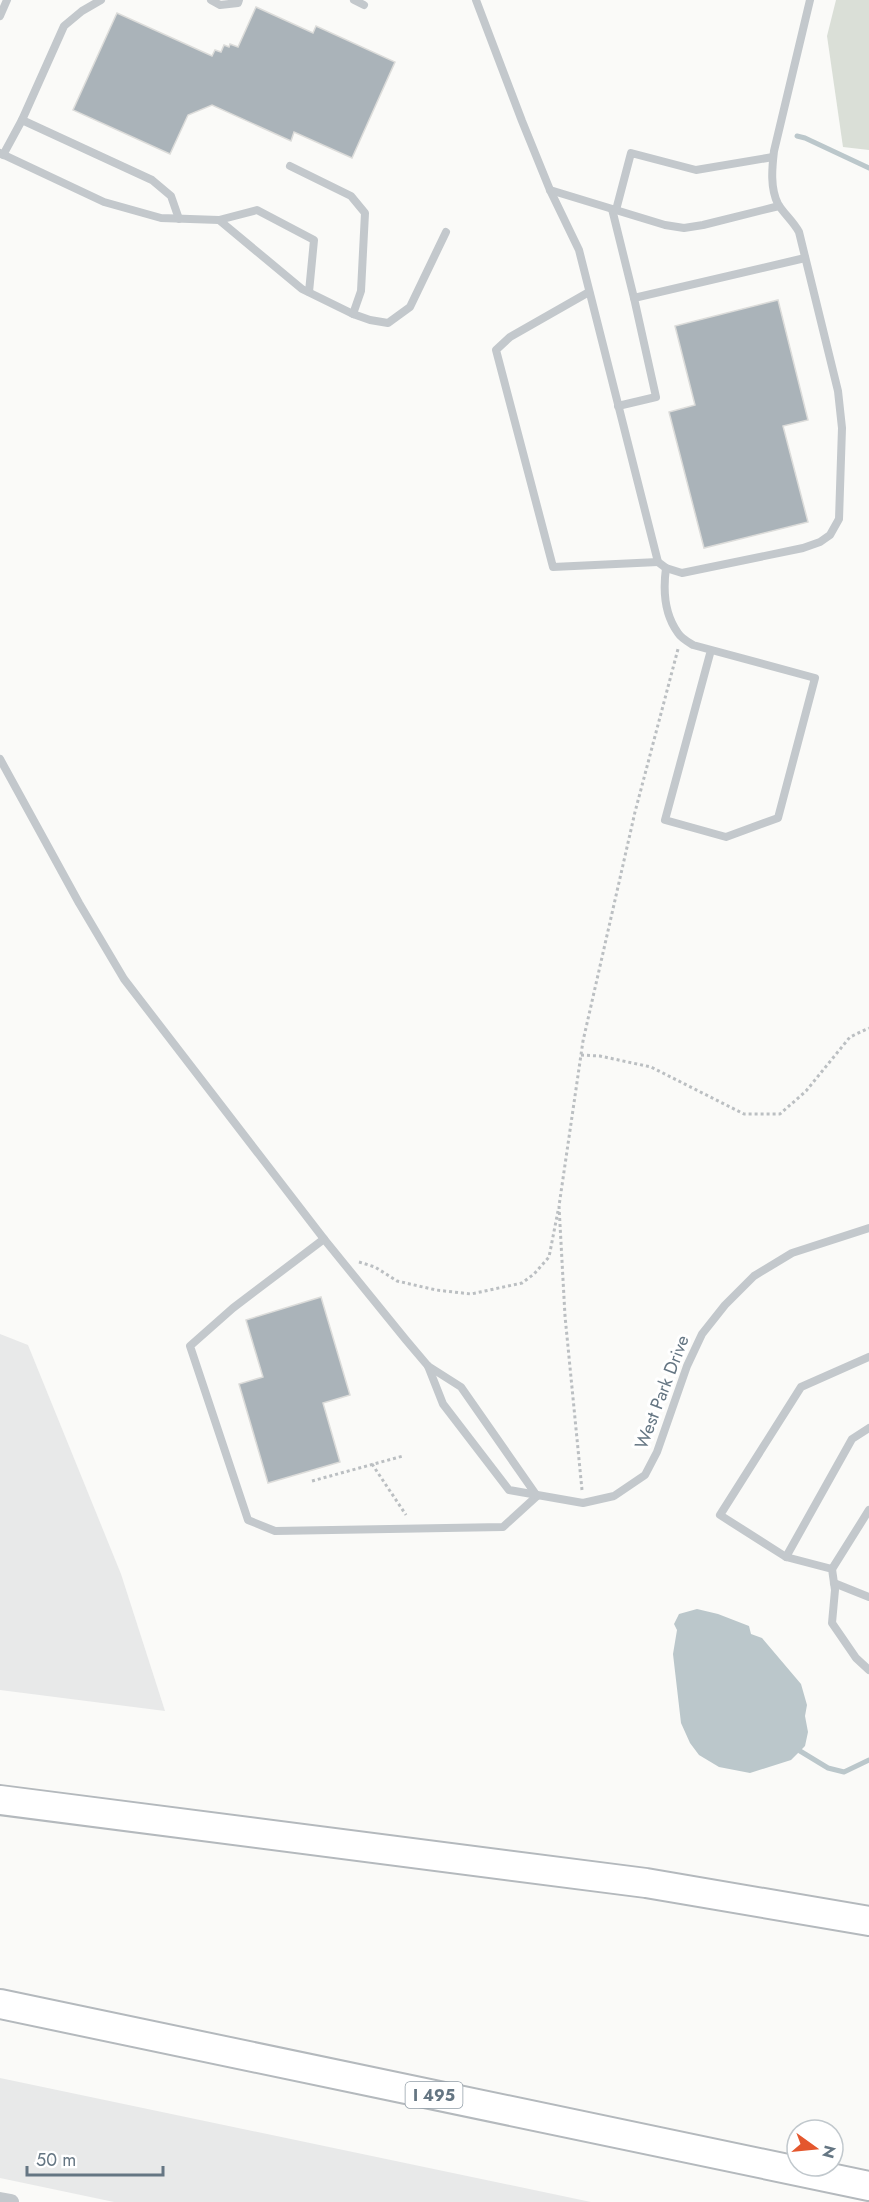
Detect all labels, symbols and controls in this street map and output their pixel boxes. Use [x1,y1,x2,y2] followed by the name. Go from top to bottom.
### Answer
[628,1331,696,1453] street label: West Park Drive
[406,2082,462,2108] road number: I 495
[785,2118,845,2178] north arrow
[27,2139,164,2177] scale bar
[816,2143,842,2161] text: N
[36,2147,76,2173] text: 50 m

